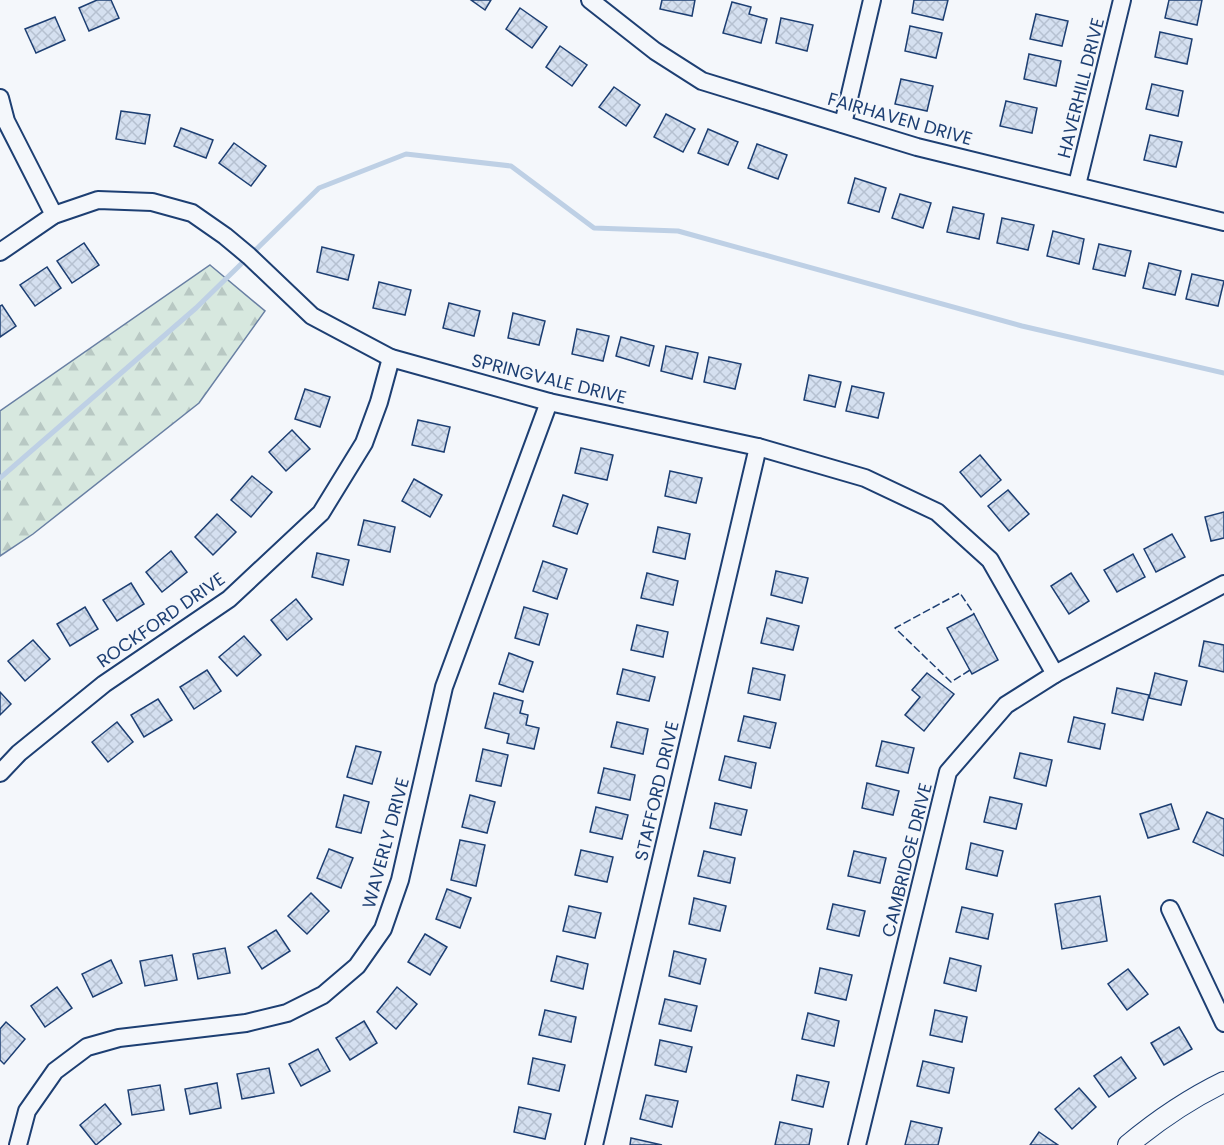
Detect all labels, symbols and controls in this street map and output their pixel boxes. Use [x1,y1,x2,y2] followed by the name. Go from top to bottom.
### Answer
[1051,15,1110,161] street label: HAVERHILL DRIVE
[825,86,975,151] street label: FAIRHAVEN DRIVE
[469,347,629,410] street label: SPRINGVALE DRIVE
[92,566,230,673] street label: ROCKFORD DRIVE
[628,719,685,863] street label: STAFFORD DRIVE
[356,775,415,911] street label: WAVERLY DRIVE
[875,780,938,940] street label: CAMBRIDGE DRIVE

